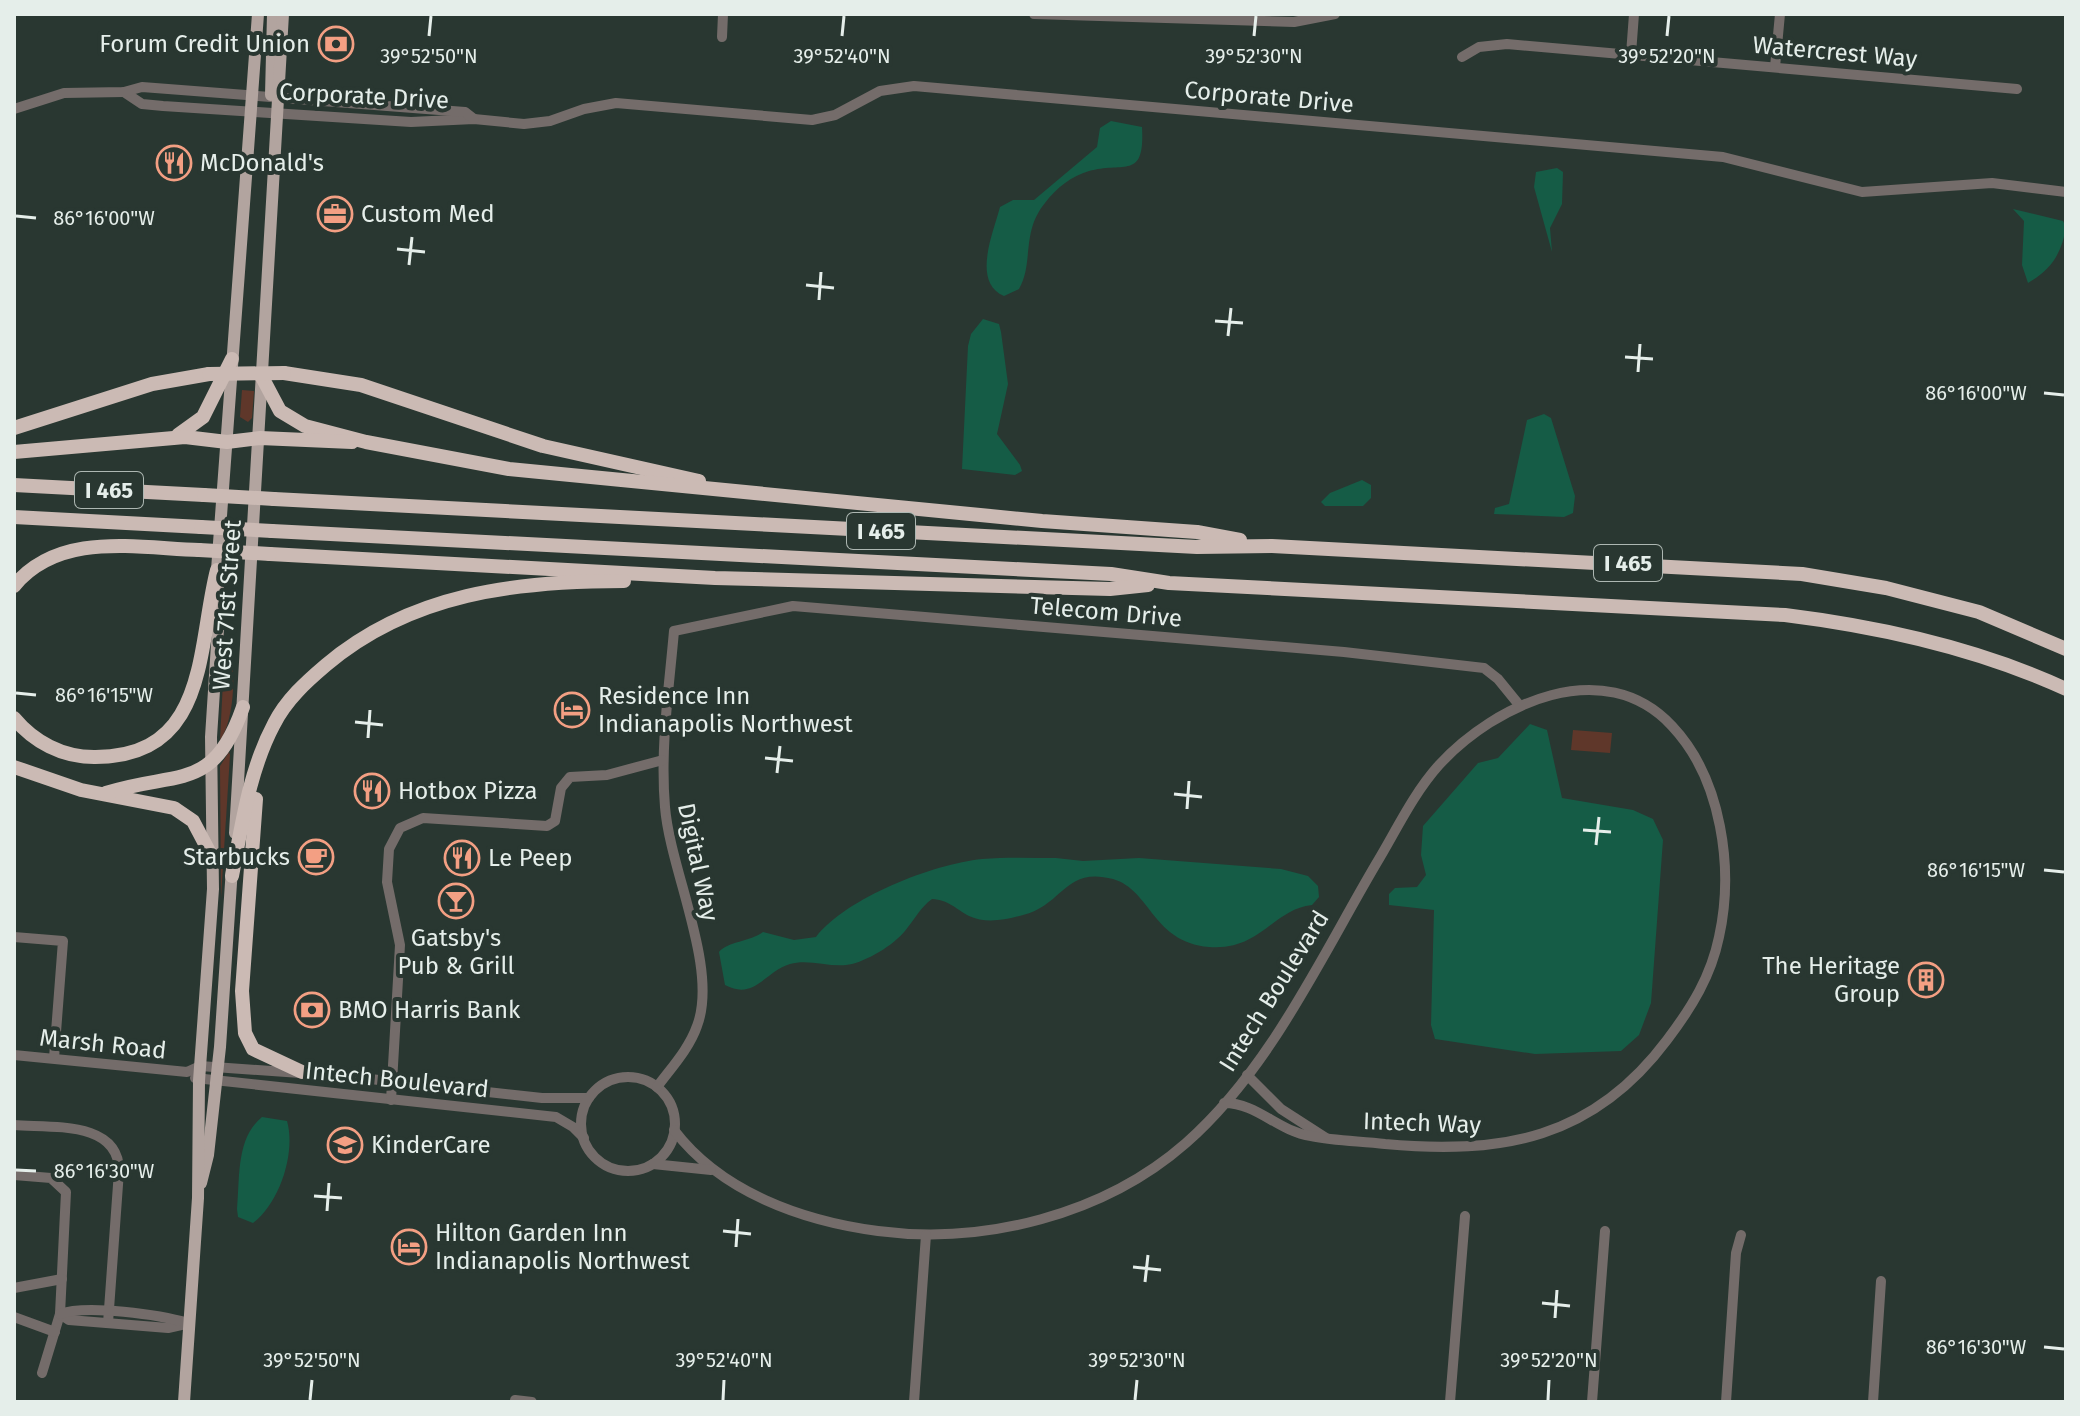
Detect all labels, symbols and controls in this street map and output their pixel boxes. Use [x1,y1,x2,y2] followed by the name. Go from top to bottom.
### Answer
[317,25,355,63] bank icon: Forum Credit Union
[99,30,310,58] place label: Forum Credit Union
[1752,31,1919,73] street label: Watercrest Way
[380,44,478,68] text: 39°52'50"N
[793,44,891,68] text: 39°52'40"N
[1205,44,1303,68] text: 39°52'30"N
[1618,44,1716,68] text: 39°52'20"N
[1183,76,1355,118] street label: Corporate Drive
[278,78,450,114] street label: Corporate Drive
[155,144,193,182] restaurant icon: McDonald's
[200,149,324,177] place label: McDonald's
[316,195,354,233] office icon: Custom Med
[361,200,495,228] place label: Custom Med
[53,206,155,230] text: 86°16'00"W
[1925,381,2027,405] text: 86°16'00"W
[75,472,143,508] road number: I 465
[847,513,915,549] road number: I 465
[207,518,247,691] street label: West 71st Street
[1594,545,1662,581] road number: I 465
[1029,591,1183,633] street label: Telecom Drive
[598,682,853,738] place label: Residence Inn Indianapolis Northwest
[55,683,153,707] text: 86°16'15"W
[553,691,591,729] hotel icon: Residence Inn Indianapolis Northwest
[353,772,391,810] restaurant icon: Hotbox Pizza
[398,777,537,805] place label: Hotbox Pizza
[672,800,724,924] street label: Digital Way
[297,838,335,876] cafe icon: Starbucks
[443,839,481,877] restaurant icon: Le Peep
[183,843,290,871] place label: Starbucks
[488,844,572,872] place label: Le Peep
[1927,858,2025,882] text: 86°16'15"W
[437,882,475,920] bar icon: Gatsby's Pub & Grill
[1213,905,1335,1077] street label: Intech Boulevard
[398,924,514,980] place label: Gatsby's Pub & Grill
[1762,952,1900,1008] place label: The Heritage Group
[1907,961,1945,999] building icon: The Heritage Group
[293,991,331,1029] bank icon: BMO Harris Bank
[338,996,521,1024] place label: BMO Harris Bank
[38,1023,168,1065] street label: Marsh Road
[304,1056,490,1104] street label: Intech Boulevard
[1363,1107,1482,1139] street label: Intech Way
[326,1126,364,1164] school or university icon: KinderCare
[371,1131,491,1159] place label: KinderCare
[54,1159,155,1183] text: 86°16'30"W
[435,1219,690,1275] place label: Hilton Garden Inn Indianapolis Northwest
[390,1228,428,1266] hotel icon: Hilton Garden Inn Indianapolis Northwest
[1926,1335,2027,1359] text: 86°16'30"W
[263,1348,361,1372] text: 39°52'50"N
[675,1348,773,1372] text: 39°52'40"N
[1088,1348,1186,1372] text: 39°52'30"N
[1500,1348,1598,1372] text: 39°52'20"N

